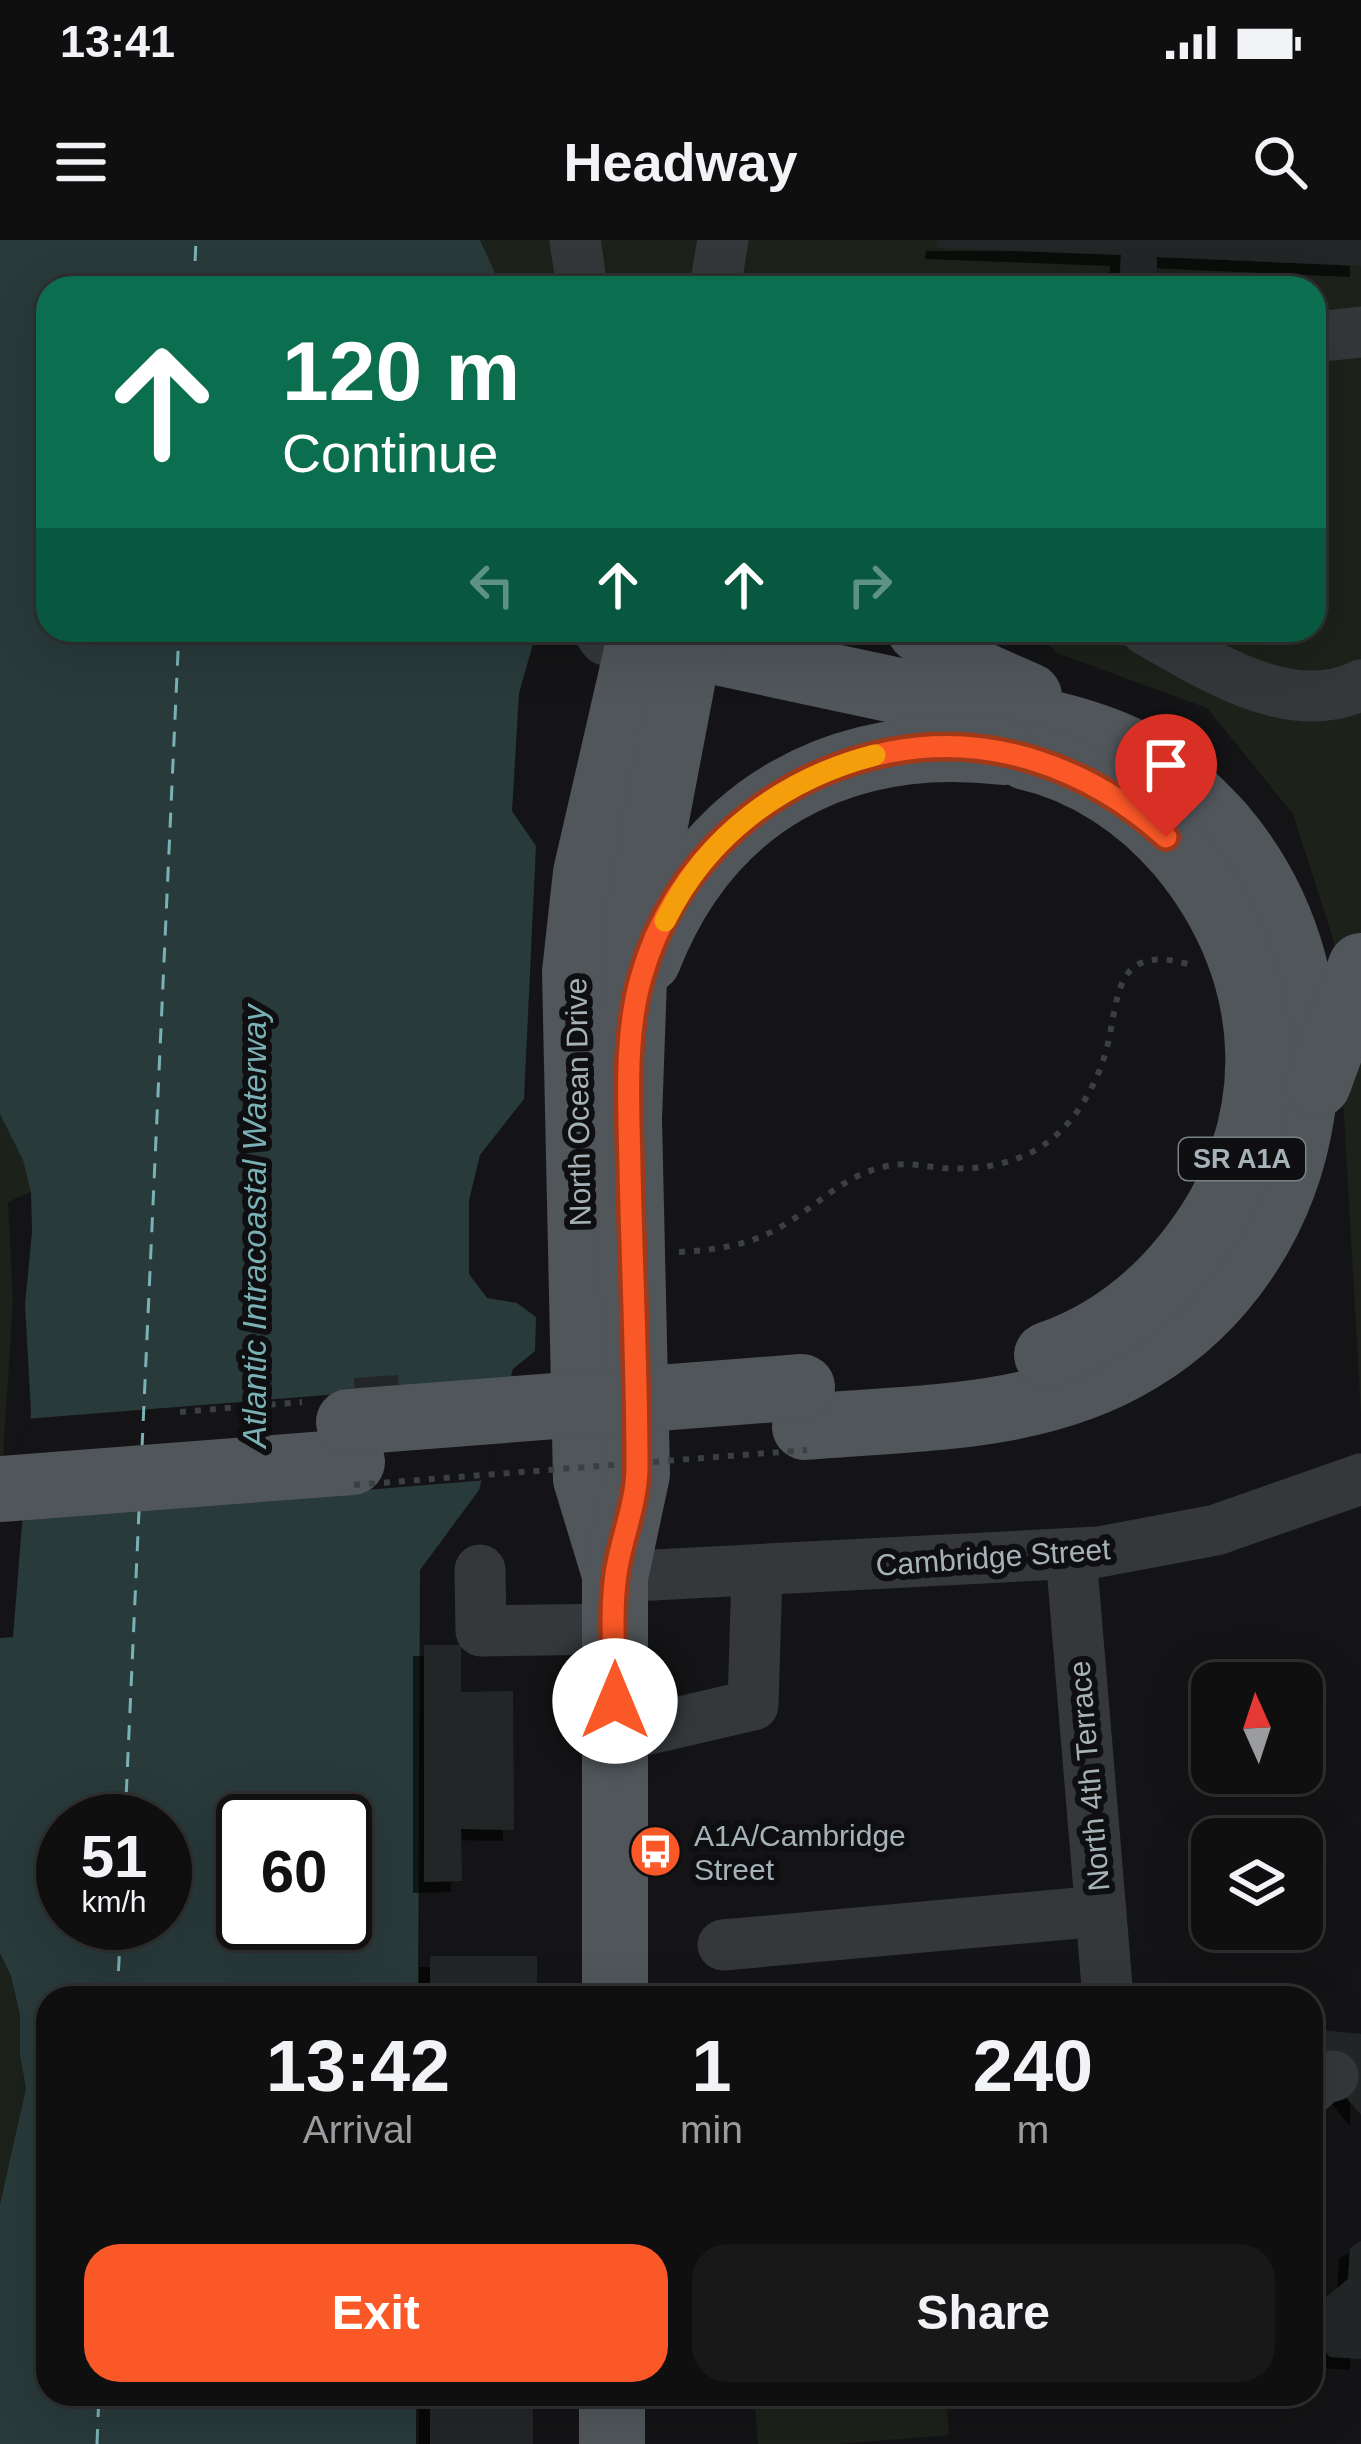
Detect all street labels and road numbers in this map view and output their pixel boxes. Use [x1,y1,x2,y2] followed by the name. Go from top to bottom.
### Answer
[559,978,597,1226] street label: North Ocean Drive
[1179,1138,1305,1180] road number: SR A1A
[875,1532,1112,1582] street label: Cambridge Street
[1062,1659,1116,1893] street label: North 4th Terrace

